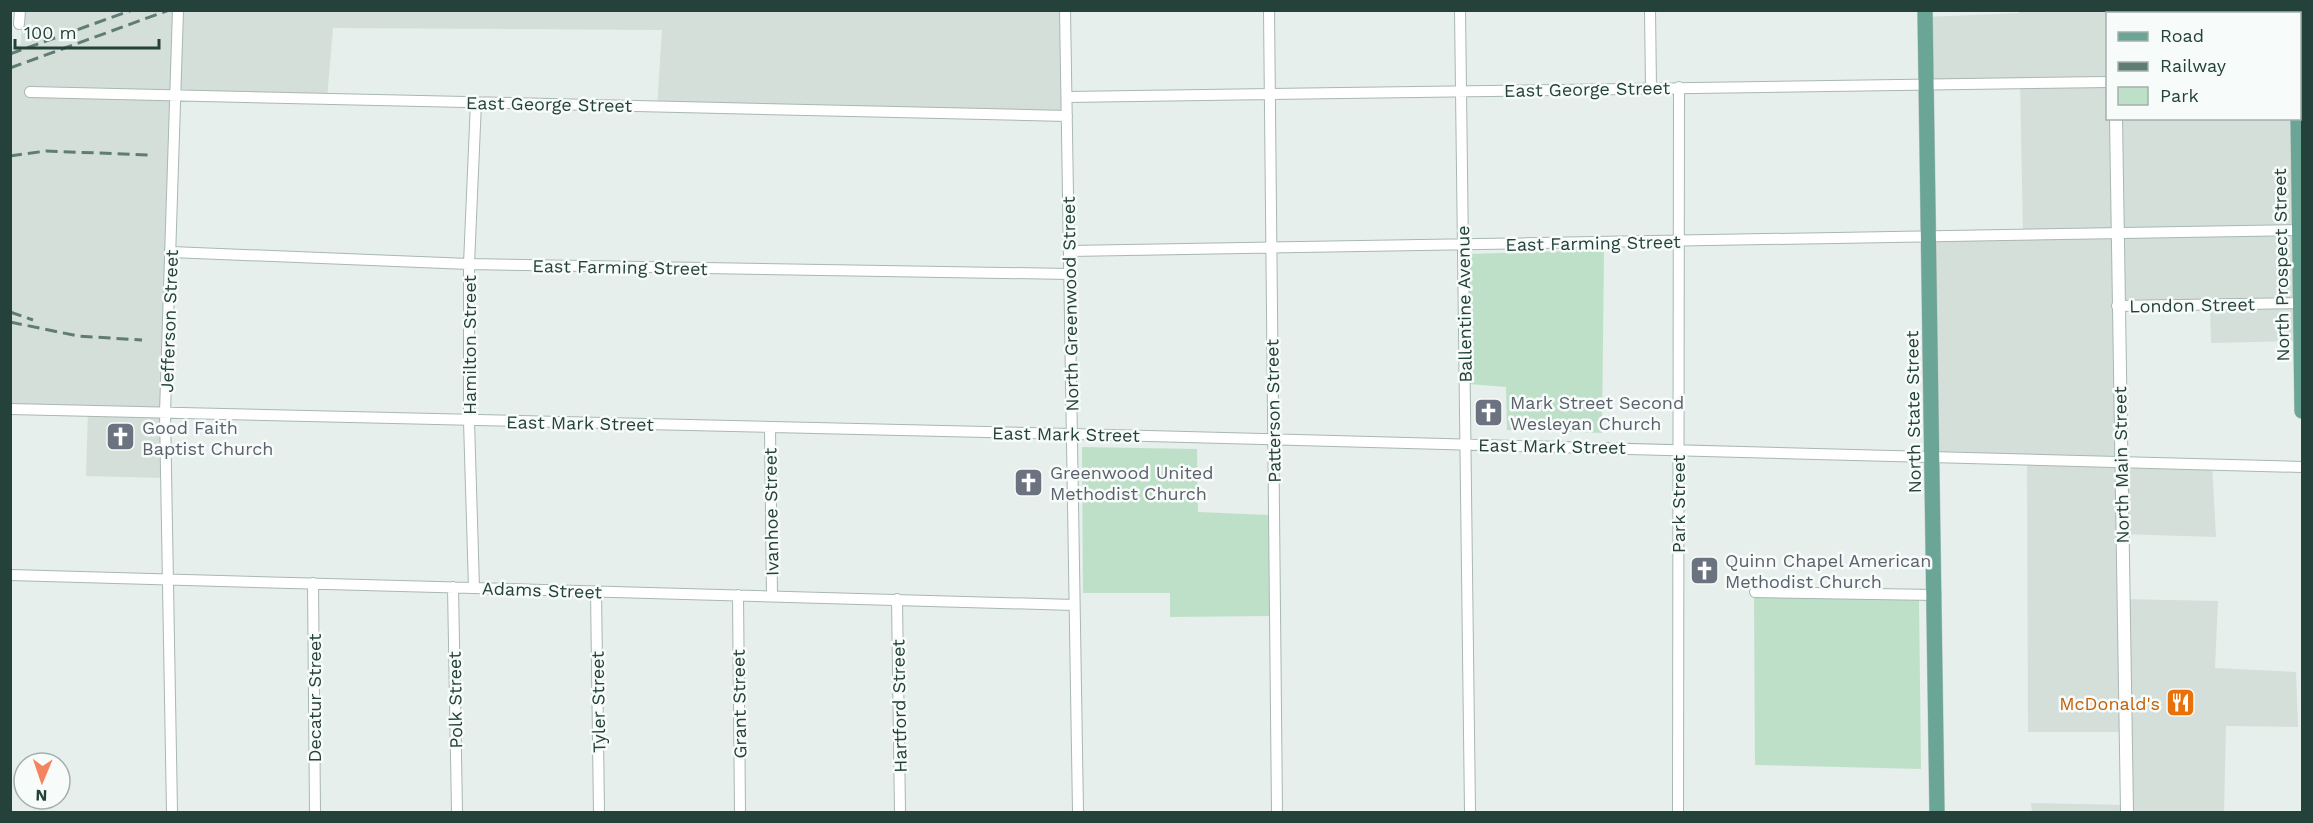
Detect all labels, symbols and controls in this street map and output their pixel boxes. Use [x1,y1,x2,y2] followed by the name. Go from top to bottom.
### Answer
[15,12,159,50] scale bar
[2106,12,2301,120] legend
[24,22,77,43] text: 100 m
[2160,25,2204,46] text: Road
[2160,55,2227,76] text: Railway
[1504,77,1671,101] street label: East George Street
[2160,85,2199,106] text: Park
[466,92,633,116] street label: East George Street
[2269,168,2293,362] street label: North Prospect Street
[1058,196,1082,412] street label: North Greenwood Street
[1452,225,1476,383] street label: Ballentine Avenue
[1505,231,1681,255] street label: East Farming Street
[156,249,182,393] street label: Jefferson Street
[532,255,708,279] street label: East Farming Street
[459,274,480,415] street label: Hamilton Street
[2129,293,2256,317] street label: London Street
[1901,330,1925,493] street label: North State Street
[1261,338,1285,483] street label: Patterson Street
[2109,386,2133,544] street label: North Main Street
[1510,392,1684,434] place label: Mark Street Second Wesleyan Church
[1473,396,1505,428] church icon: Mark Street Second Wesleyan Church
[506,411,655,435] street label: East Mark Street
[142,417,273,459] place label: Good Faith Baptist Church
[105,421,137,453] church icon: Good Faith Baptist Church
[992,422,1141,446] street label: East Mark Street
[1478,434,1627,458] street label: East Mark Street
[759,447,783,576] street label: Ivanhoe Street
[1668,454,1689,553] street label: Park Street
[1050,462,1213,504] place label: Greenwood United Methodist Church
[1013,466,1045,498] church icon: Greenwood United Methodist Church
[1725,550,1931,592] place label: Quinn Chapel American Methodist Church
[1688,554,1720,586] church icon: Quinn Chapel American Methodist Church
[482,577,603,603] street label: Adams Street
[304,633,325,763] street label: Decatur Street
[887,639,911,773] street label: Hartford Street
[728,649,750,759] street label: Grant Street
[587,650,609,753] street label: Tyler Street
[444,651,466,749] street label: Polk Street
[2165,687,2197,719] restaurant icon: McDonald's
[2059,693,2160,714] place label: McDonald's
[12,751,72,811] north arrow
[35,786,48,805] text: N

